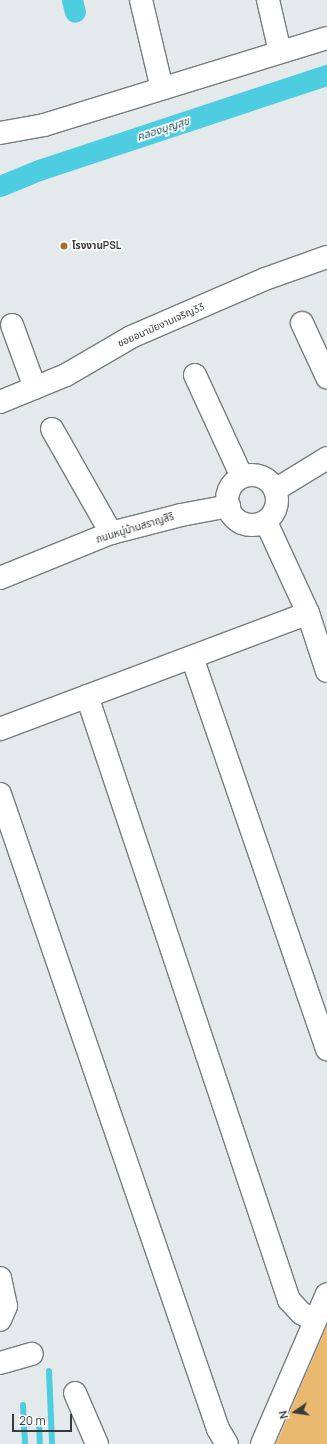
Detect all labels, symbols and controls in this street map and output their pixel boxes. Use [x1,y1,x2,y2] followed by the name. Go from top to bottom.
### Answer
[135,114,191,144] water label: คลองบุญสุข
[72,240,121,252] place label: โรงงานPSL
[59,241,69,251] marker: โรงงานPSL
[116,300,206,350] street label: ซอยอนามัยงามเจริญ33
[95,510,175,546] street label: ถนนหมู่บ้านสราญสิริ
[275,1392,315,1432] north arrow
[14,1406,74,1432] scale bar
[275,1409,291,1420] text: N
[19,1412,46,1429] text: 20 m

